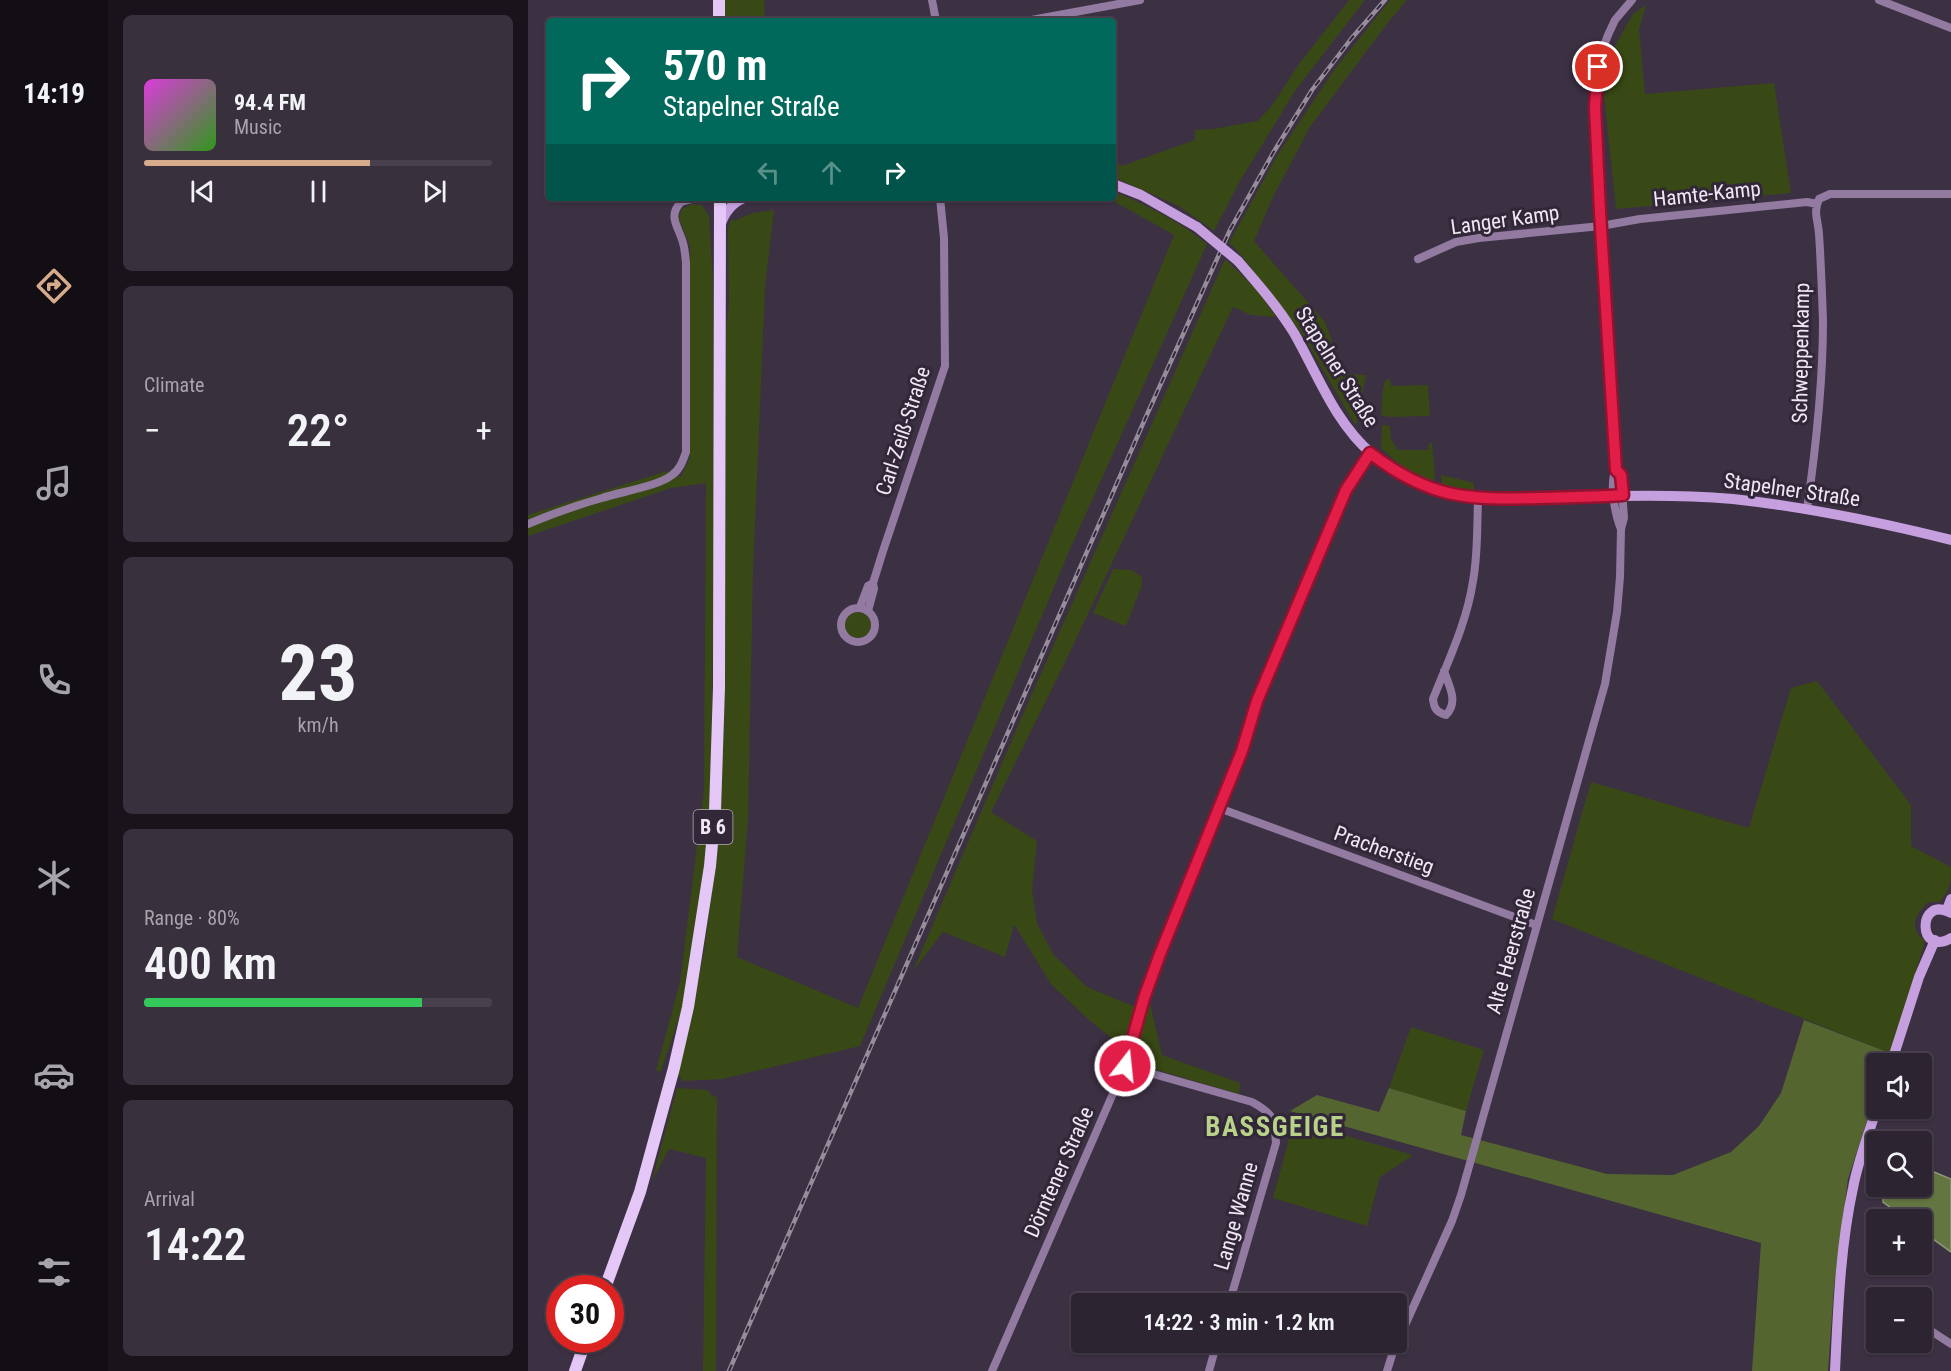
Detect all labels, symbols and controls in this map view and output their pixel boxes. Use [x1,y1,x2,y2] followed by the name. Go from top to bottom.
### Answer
[663,41,768,90] text: 570 m
[1572,41,1623,92] pin
[564,42,642,120] icon: right
[1581,50,1614,83] icon: arrive
[23,78,85,110] text: 14:19
[234,90,306,115] text: 94.4 FM
[663,91,840,123] text: Stapelner Straße
[234,115,282,139] text: Music
[752,156,785,189] icon: left
[815,156,848,189] icon: ahead
[878,156,911,189] icon: right
[186,175,219,208] icon: previous
[302,175,335,208] icon: pause
[418,175,451,208] icon: next
[1652,176,1762,212] street label: Hamte-Kamp
[1449,201,1561,239] street label: Langer Kamp
[33,265,75,307] icon: directions
[1788,282,1814,424] street label: Schweppenkamp
[1290,302,1384,432] street label: Stapelner Straße
[871,363,935,498] street label: Carl-Zeiß-Straße
[144,373,204,397] text: Climate
[287,404,349,457] text: 22°
[144,411,161,450] text: −
[476,411,492,450] text: +
[33,462,75,504] icon: music
[1722,469,1862,511] street label: Stapelner Straße
[279,628,357,719] text: 23
[33,659,75,701] icon: phone
[297,713,339,737] text: km/h
[694,810,732,844] road number: B 6
[1331,821,1437,879] street label: Pracherstieg
[33,857,75,899] icon: climate
[1482,885,1540,1017] street label: Alte Heerstraße
[144,906,240,930] text: Range · 80%
[144,937,277,990] text: 400 km
[1093,1034,1157,1098] position arrow
[1866,1053,1932,1353] map controls
[1866,1053,1932,1119] button: sound
[33,1054,75,1096] icon: car
[1019,1103,1099,1241] street label: Dörntener Straße
[1205,1111,1345,1143] district label: BASSGEIGE
[1866,1131,1932,1197] button: search
[1209,1159,1263,1273] street label: Lange Wanne
[144,1187,195,1211] text: Arrival
[1866,1209,1932,1275] button: +
[144,1218,246,1271] text: 14:22
[33,1251,75,1293] icon: filters
[546,1275,624,1353] speed limit sign: 30
[1866,1287,1932,1353] button: −
[1143,1310,1335,1335] text: 14:22 · 3 min · 1.2 km

